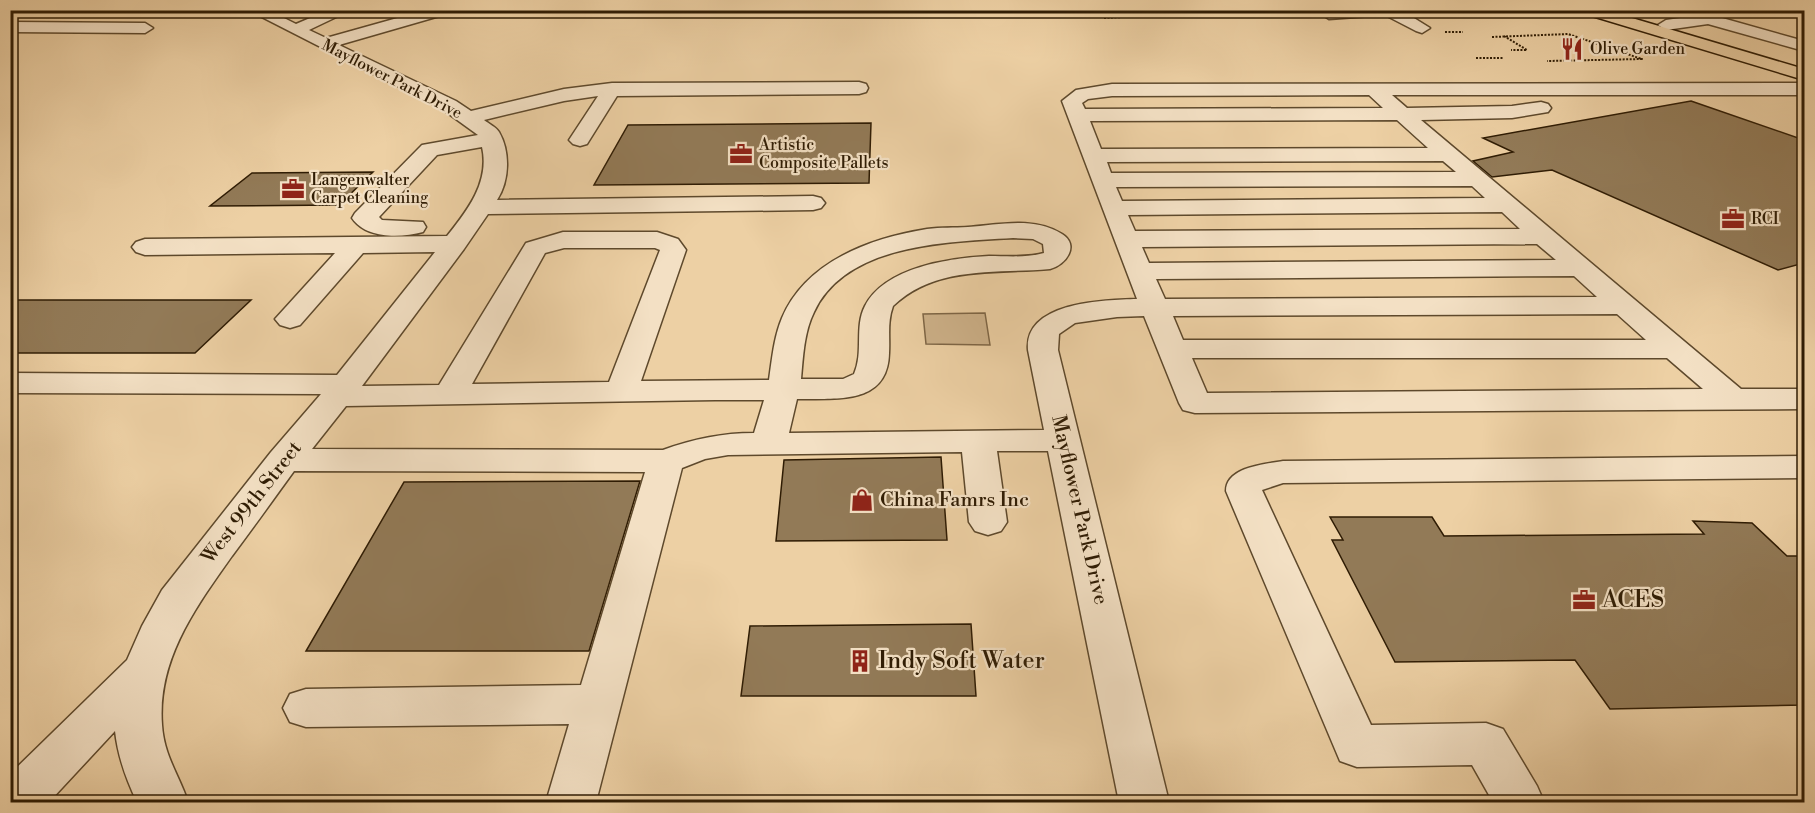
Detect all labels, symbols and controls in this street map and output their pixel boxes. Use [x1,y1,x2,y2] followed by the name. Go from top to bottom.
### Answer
[319,35,465,123] street label: Mayflower Park Drive
[1559,36,1585,62] restaurant icon: Olive Garden
[1590,39,1685,59] place label: Olive Garden
[758,135,889,173] place label: Artistic Composite Pallets
[728,141,754,167] office icon: Artistic Composite Pallets
[311,170,429,208] place label: Langenwalter Carpet Cleaning
[280,176,306,202] office icon: Langenwalter Carpet Cleaning
[1720,206,1746,232] office icon: RCI
[1751,209,1779,229] place label: RCI
[1045,413,1113,607] street label: Mayflower Park Drive
[196,437,308,570] street label: West 99th Street
[849,487,875,513] shop icon: China Famrs Inc
[880,488,1029,513] place label: China Famrs Inc
[1601,585,1664,615] place label: ACES
[1571,587,1597,613] office icon: ACES
[878,646,1045,676] place label: Indy Soft Water
[847,648,873,674] building icon: Indy Soft Water

